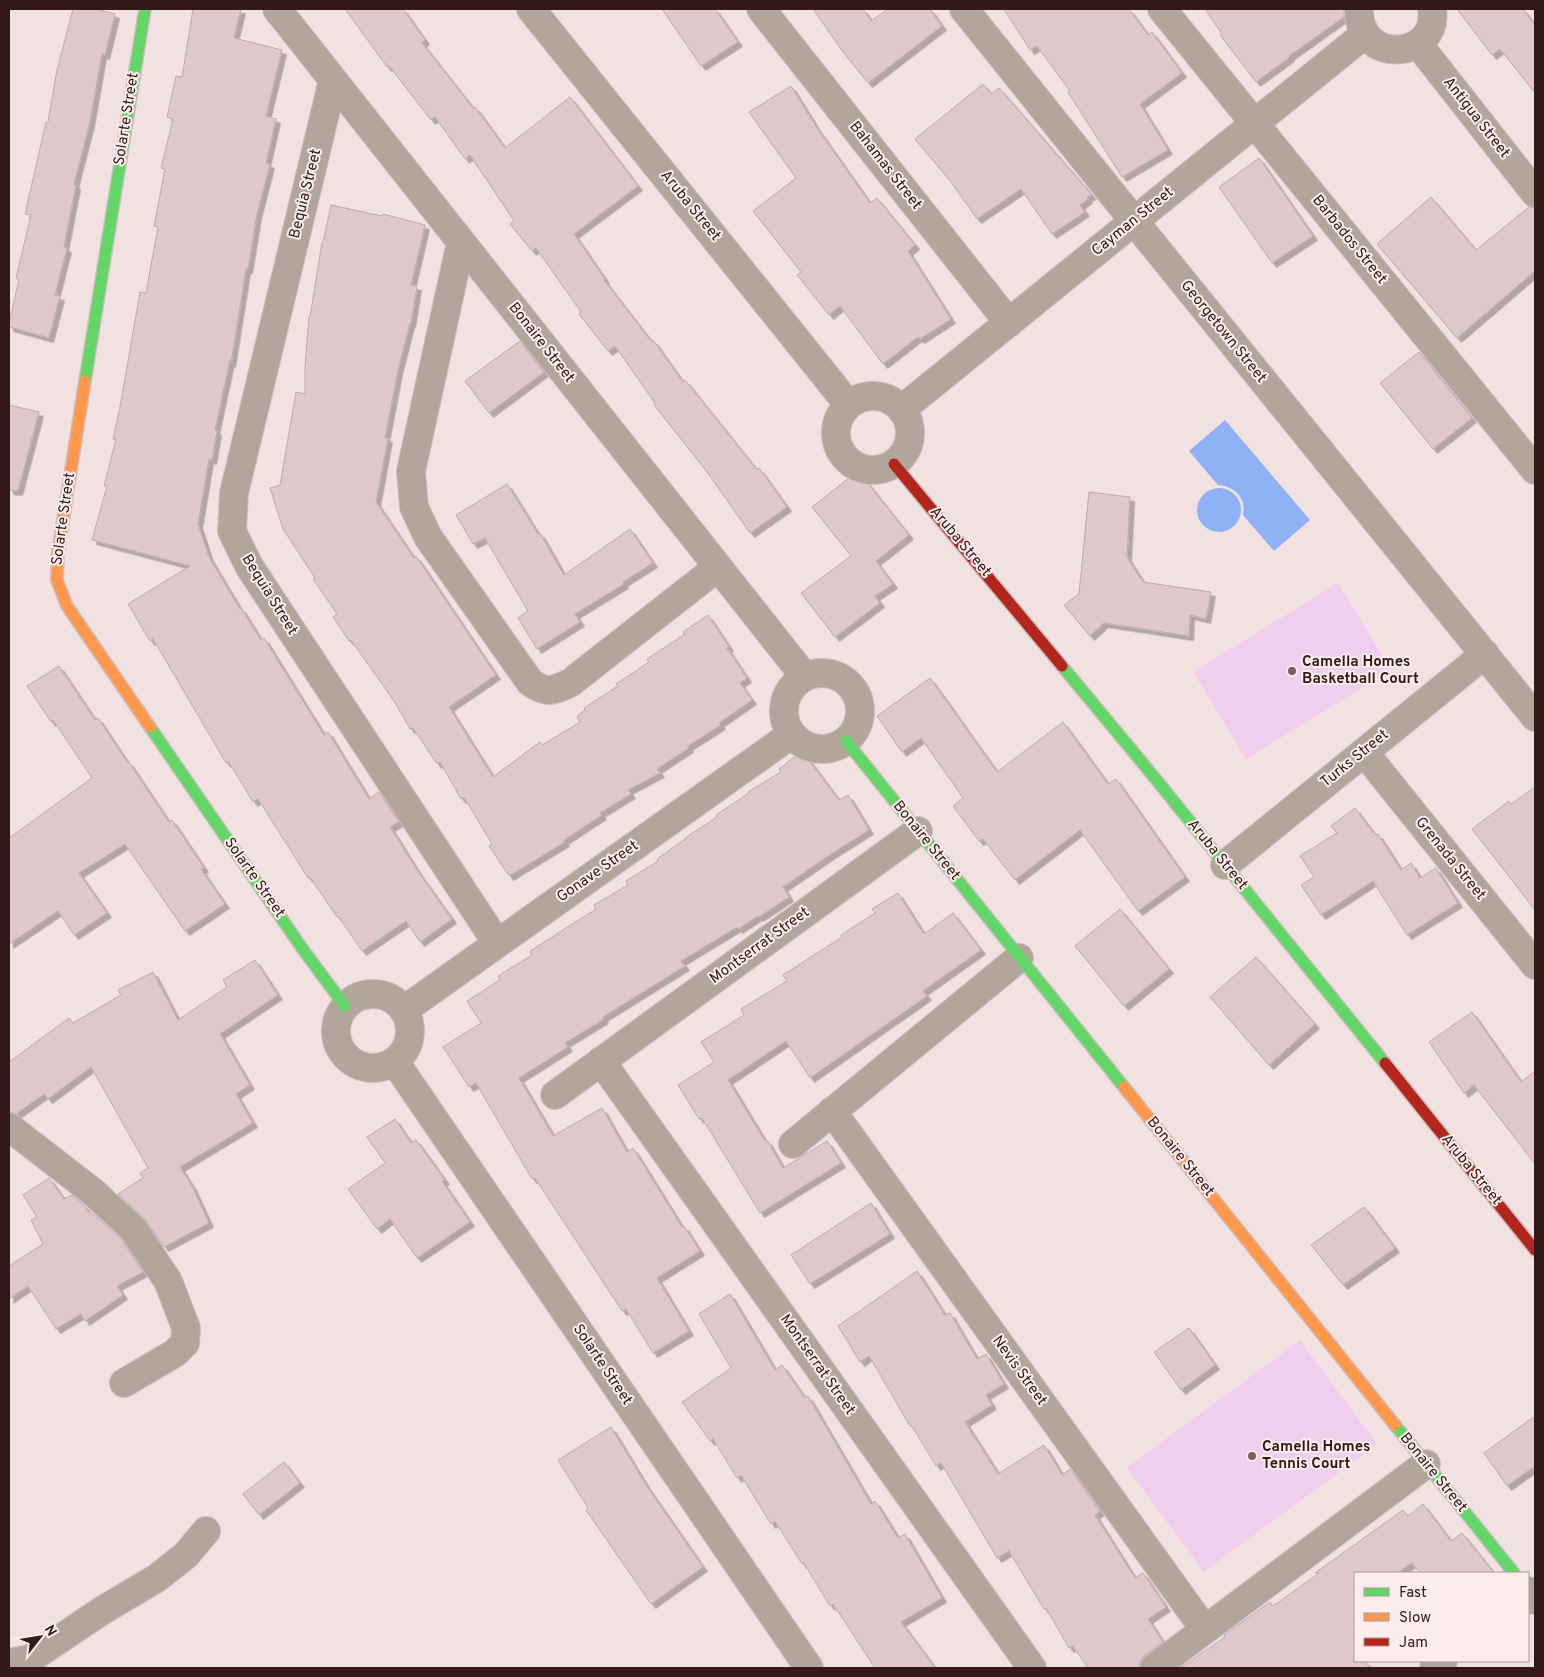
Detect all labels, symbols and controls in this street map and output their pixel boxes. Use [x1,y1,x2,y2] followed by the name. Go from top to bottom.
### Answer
[110,71,144,167] street label: Solarte Street
[1439,74,1513,162] street label: Antigua Street
[845,118,925,214] street label: Bahamas Street
[286,147,326,241] street label: Bequia Street
[656,167,724,245] street label: Aruba Street
[1088,183,1178,261] street label: Cayman Street
[1307,192,1391,288] street label: Barbados Street
[1176,277,1270,387] street label: Georgetown Street
[504,299,578,387] street label: Bonaire Street
[48,471,80,567] street label: Solarte Street
[925,503,995,581] street label: Aruba Street
[237,551,301,639] street label: Bequia Street
[1302,653,1419,689] place label: Camella Homes Basketball Court
[1286,665,1298,677] marker: Camella Homes Basketball Court
[1317,726,1393,792] street label: Turks Street
[888,797,964,885] street label: Bonaire Street
[1411,813,1489,905] street label: Grenada Street
[1183,816,1251,894] street label: Aruba Street
[219,834,289,922] street label: Solarte Street
[553,837,643,907] street label: Gonave Street
[706,903,814,989] street label: Montserrat Street
[1142,1113,1218,1201] street label: Bonaire Street
[1437,1131,1505,1209] street label: Aruba Street
[775,1311,859,1419] street label: Montserrat Street
[568,1321,636,1409] street label: Solarte Street
[987,1332,1051,1410] street label: Nevis Street
[1395,1429,1471,1517] street label: Bonaire Street
[1262,1438,1370,1474] place label: Camella Homes Tennis Court
[1246,1450,1258,1462] marker: Camella Homes Tennis Court
[1354,1572,1529,1662] legend
[1399,1584,1427,1603] text: Fast
[1399,1609,1431,1628] text: Slow
[15,1612,65,1662] north arrow
[40,1622,60,1640] text: N
[1399,1634,1428,1653] text: Jam

